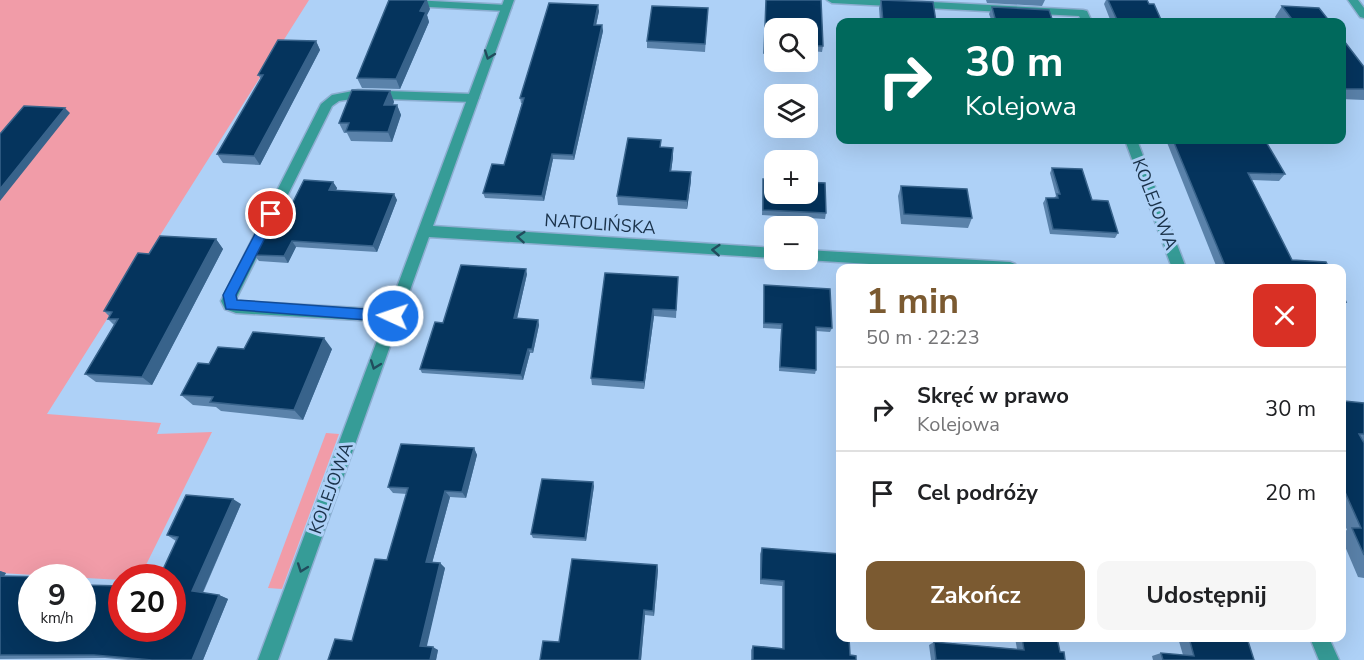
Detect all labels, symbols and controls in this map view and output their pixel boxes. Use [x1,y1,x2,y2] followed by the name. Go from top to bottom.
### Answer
[764,18,818,270] map controls
[764,18,818,72] button: search
[965,34,1064,91] text: 30 m
[866,42,944,120] icon: right
[483,49,496,60] one-way arrow
[764,84,818,138] button: layers
[965,88,1077,125] text: Kolejowa
[764,150,818,204] button: +
[1127,155,1183,253] street label: KOLEJOWA
[245,188,296,239] pin
[254,197,287,230] icon: arrive
[544,208,656,240] street label: NATOLIŃSKA
[764,216,818,270] button: −
[516,231,525,244] one-way arrow
[711,243,720,256] one-way arrow
[866,277,959,326] text: 1 min
[361,284,425,348] position arrow
[1253,284,1316,347] button: close
[866,324,980,351] text: 50 m · 22:23
[370,359,383,370] one-way arrow
[917,381,1069,411] text: Skręć w prawo
[866,393,899,426] icon: right
[1265,394,1316,424] text: 30 m
[917,411,1000,438] text: Kolejowa
[303,439,359,537] street label: KOLEJOWA
[866,477,899,510] icon: arrive
[917,478,1038,508] text: Cel podróży
[1265,478,1316,508] text: 20 m
[866,561,1085,630] button: Zakończ
[1097,561,1316,630] button: Udostępnij
[296,562,309,573] one-way arrow
[108,564,186,642] speed limit sign: 20
[48,575,66,616] text: 9
[40,608,74,628] text: km/h

